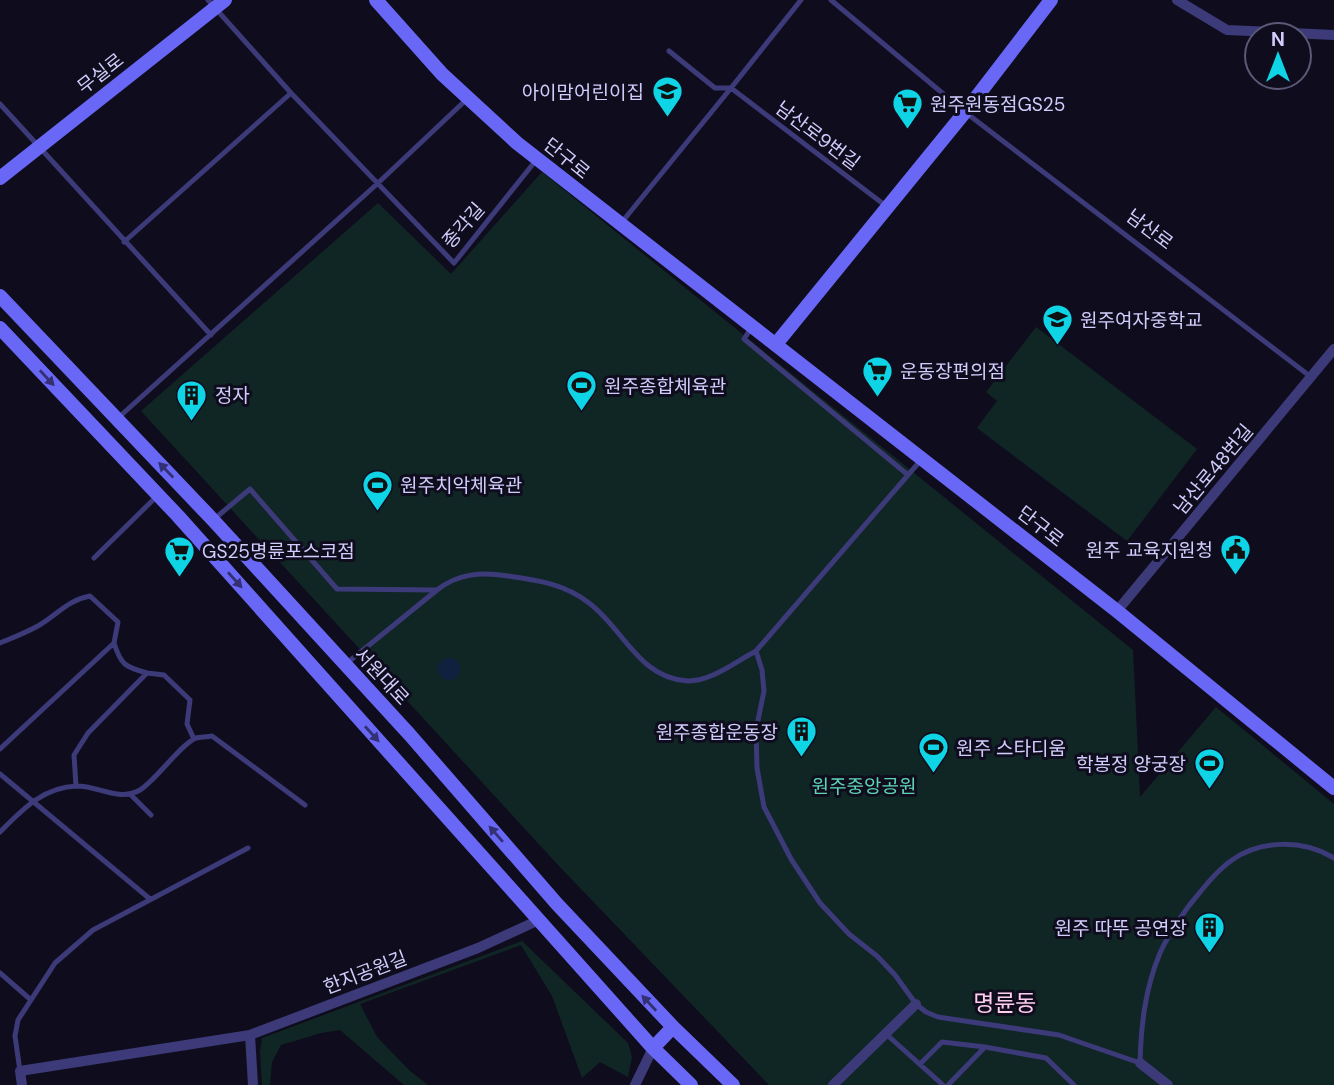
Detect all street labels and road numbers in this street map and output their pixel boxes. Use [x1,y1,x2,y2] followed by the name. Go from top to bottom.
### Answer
[72,47,129,99] street label: 무실로
[771,96,865,175] street label: 남산로9번길
[538,132,595,185] street label: 단구로
[437,197,490,253] street label: 종각길
[1121,204,1178,255] street label: 남산로
[1168,419,1258,520] street label: 남산로48번길
[1012,500,1069,552] street label: 단구로
[349,642,415,710] street label: 서원대로
[320,945,410,1000] street label: 한지공원길

